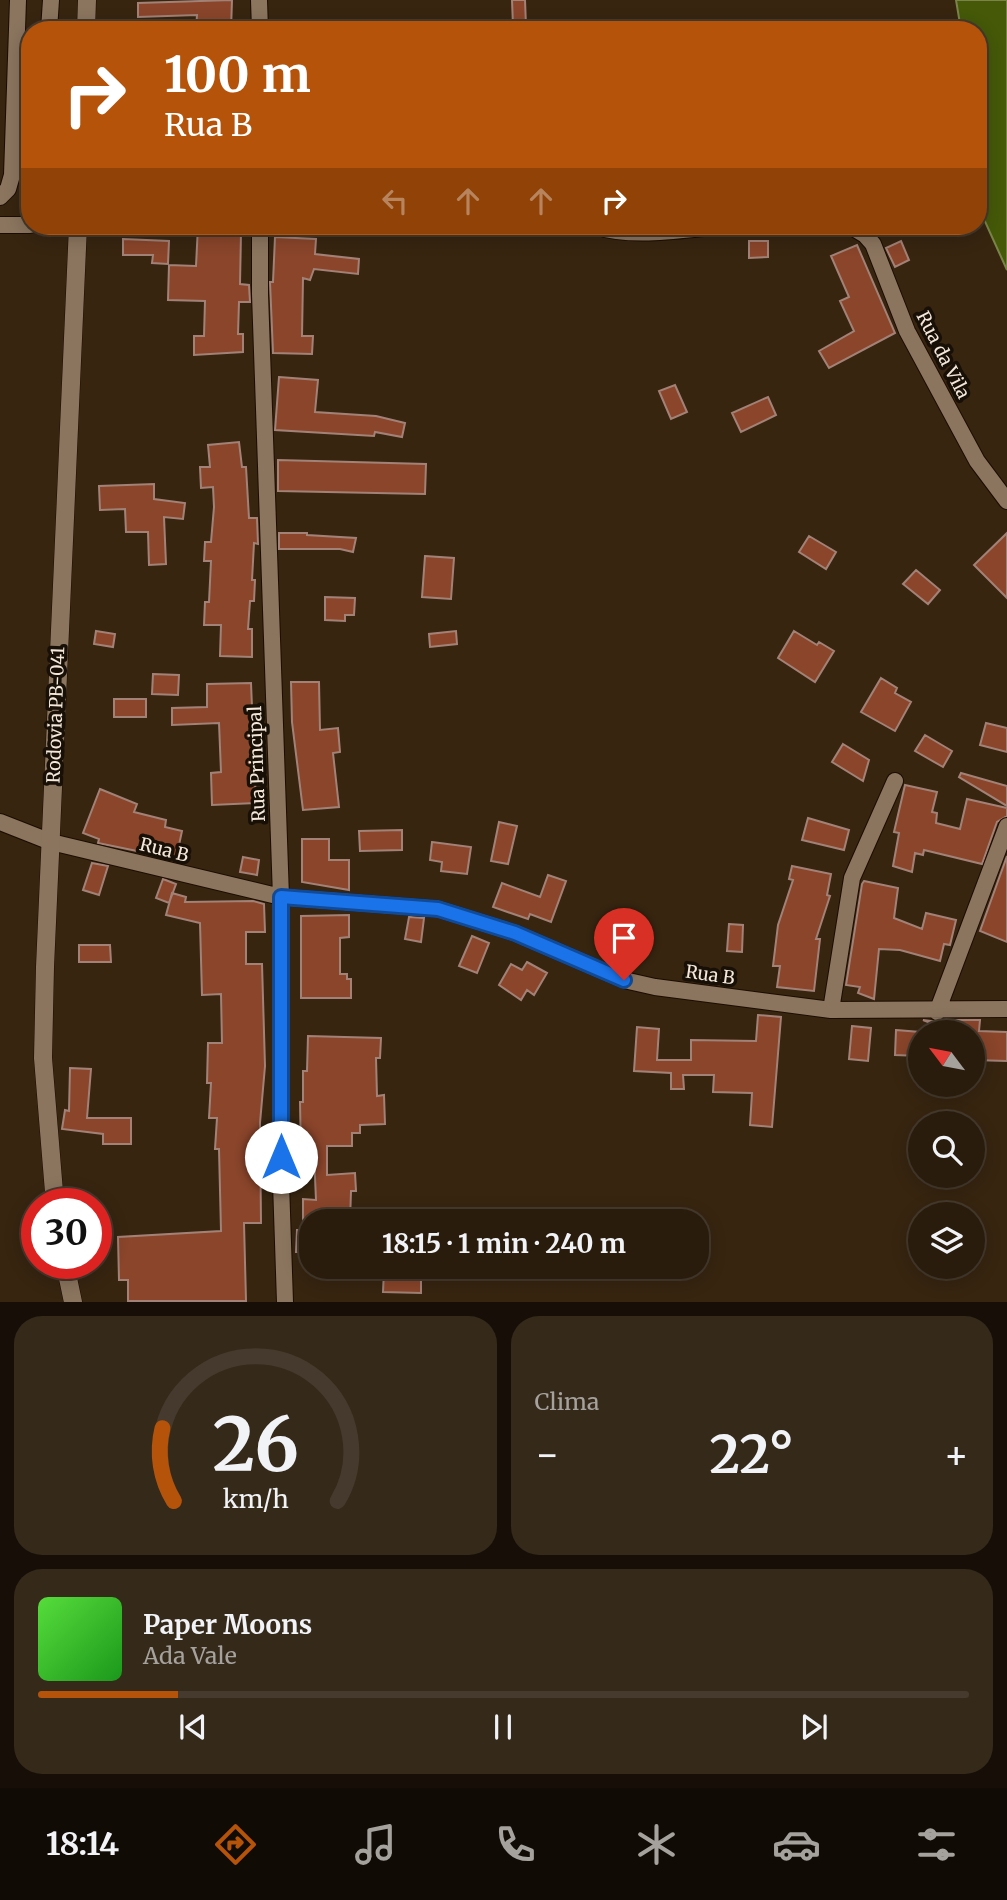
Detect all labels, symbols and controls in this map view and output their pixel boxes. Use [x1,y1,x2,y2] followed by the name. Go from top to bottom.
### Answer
[164,44,311,105] text: 100 m
[49,49,140,140] icon: right
[164,105,252,145] text: Rua B
[376,182,414,220] icon: left
[449,182,487,220] icon: ahead
[522,182,560,220] icon: ahead
[595,182,633,220] icon: right
[912,307,975,403] street label: Rua da Vila
[42,646,69,784] street label: Rodovia PB-041
[243,705,270,822] street label: Rua Principal
[137,832,191,867] street label: Rua B
[594,908,654,980] pin
[605,919,643,957] icon: arrive
[684,960,736,989] street label: Rua B
[908,1020,985,1097] north arrow
[908,1020,985,1279] map controls
[908,1111,985,1188] button: search
[244,1120,318,1194] position arrow
[21,1188,112,1279] speed limit sign: 30
[908,1202,985,1279] button: layers
[382,1227,626,1260] text: 18:15 · 1 min · 240 m
[535,1387,599,1416] text: Clima
[212,1400,298,1492] text: 26
[710,1422,794,1487] text: 22°
[535,1431,560,1478] text: −
[944,1431,969,1478] text: +
[222,1483,288,1515] text: km/h
[143,1608,312,1641] text: Paper Moons
[143,1641,237,1670] text: Ada Vale
[174,1708,212,1746] icon: previous
[484,1708,522,1746] icon: pause
[795,1708,833,1746] icon: next
[211,1820,260,1869] icon: directions
[351,1820,400,1869] icon: music
[491,1820,540,1869] icon: phone
[632,1820,681,1869] icon: climate
[772,1820,821,1869] icon: car
[912,1820,961,1869] icon: filters
[46,1824,119,1864] text: 18:14

